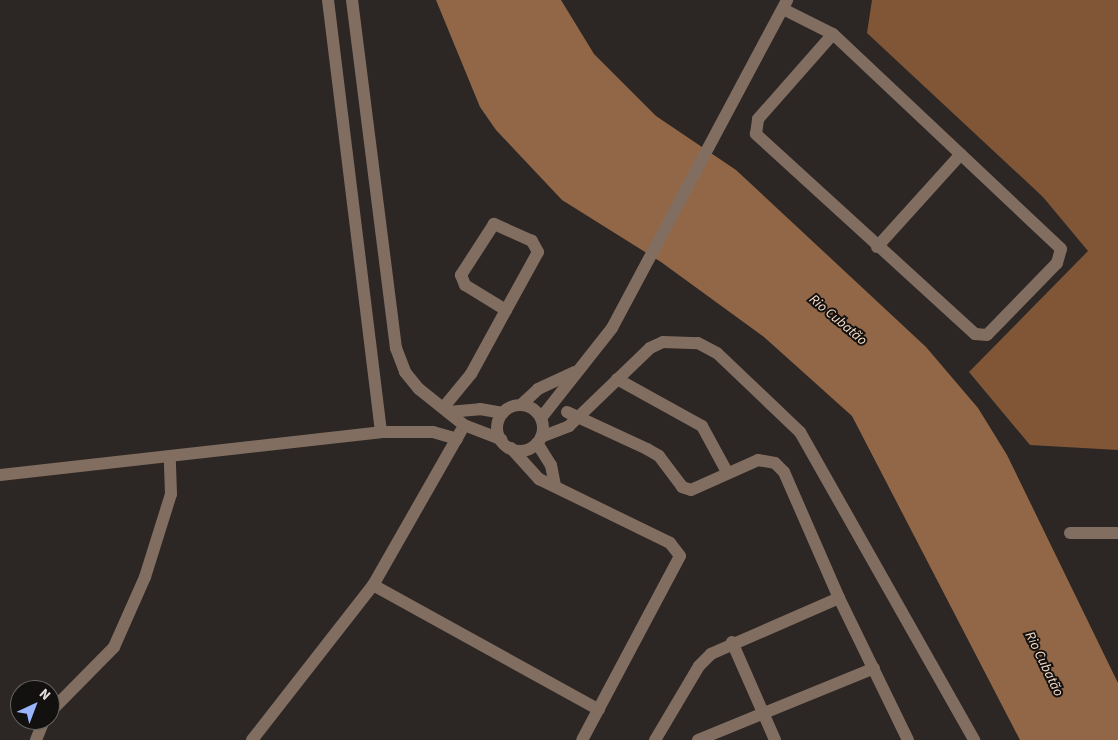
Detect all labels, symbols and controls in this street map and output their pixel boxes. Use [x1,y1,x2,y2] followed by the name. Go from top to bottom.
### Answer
[806,291,870,349] water label: Rio Cubatão
[1021,629,1067,699] water label: Rio Cubatão
[10,680,60,730] north arrow
[34,684,55,705] text: N

